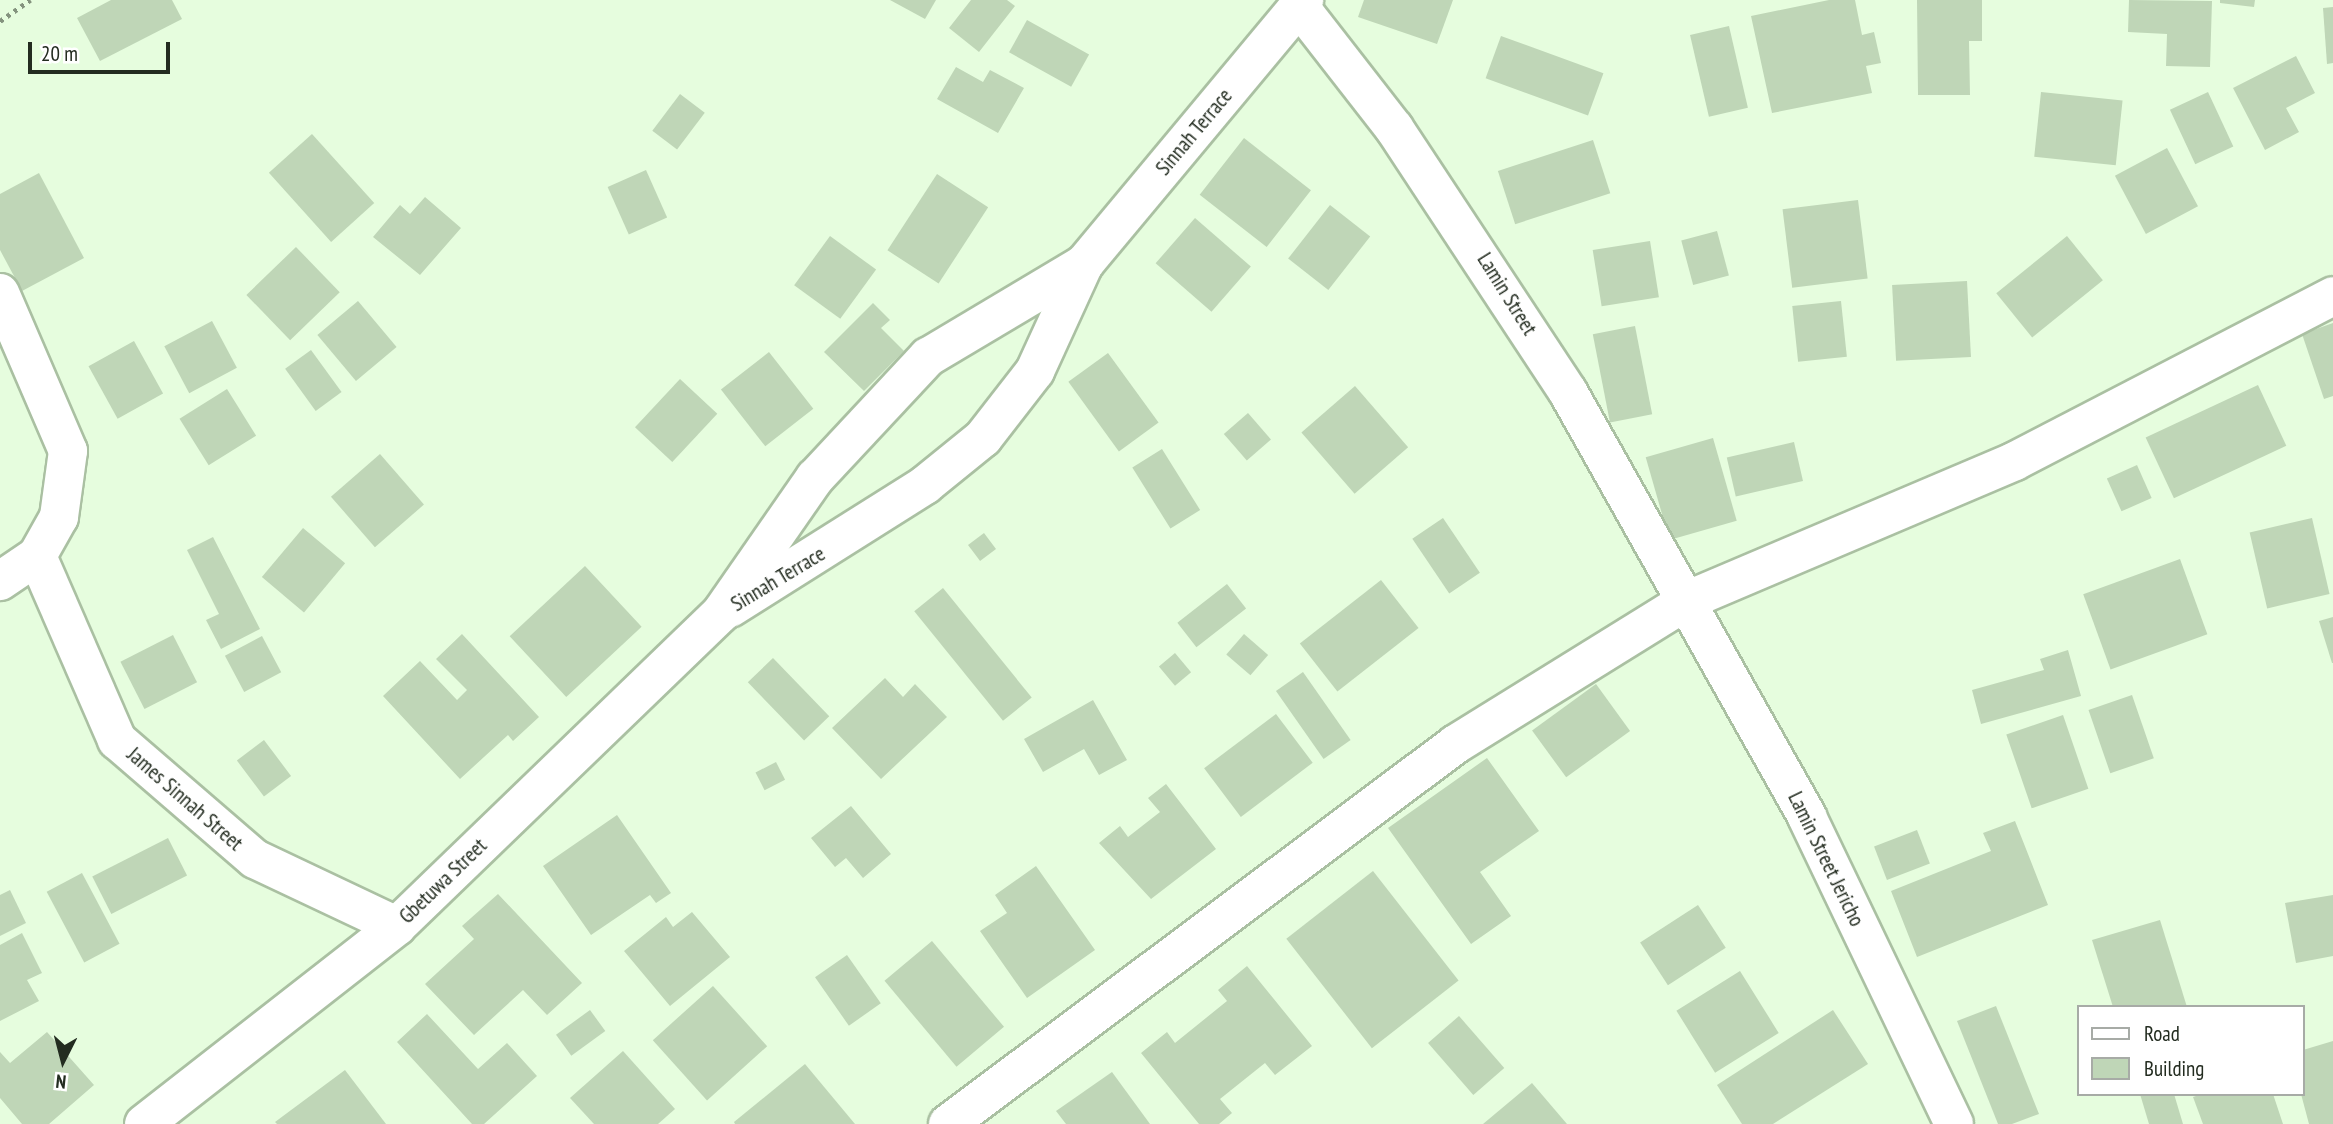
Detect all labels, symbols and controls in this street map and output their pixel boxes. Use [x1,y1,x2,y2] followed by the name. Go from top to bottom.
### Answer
[32,28,173,72] scale bar
[41,40,78,67] text: 20 m
[1150,83,1238,181] street label: Sinnah Terrace
[1472,248,1542,340] street label: Lamin Street
[726,541,830,617] street label: Sinnah Terrace
[122,742,248,856] street label: James Sinnah Street
[1783,788,1869,930] street label: Lamin Street Jericho
[394,833,492,929] street label: Gbetuwa Street
[2078,1005,2305,1096] legend
[2144,1020,2180,1047] text: Road
[28,1026,98,1096] north arrow
[2144,1055,2204,1082] text: Building
[54,1069,67,1094] text: N

